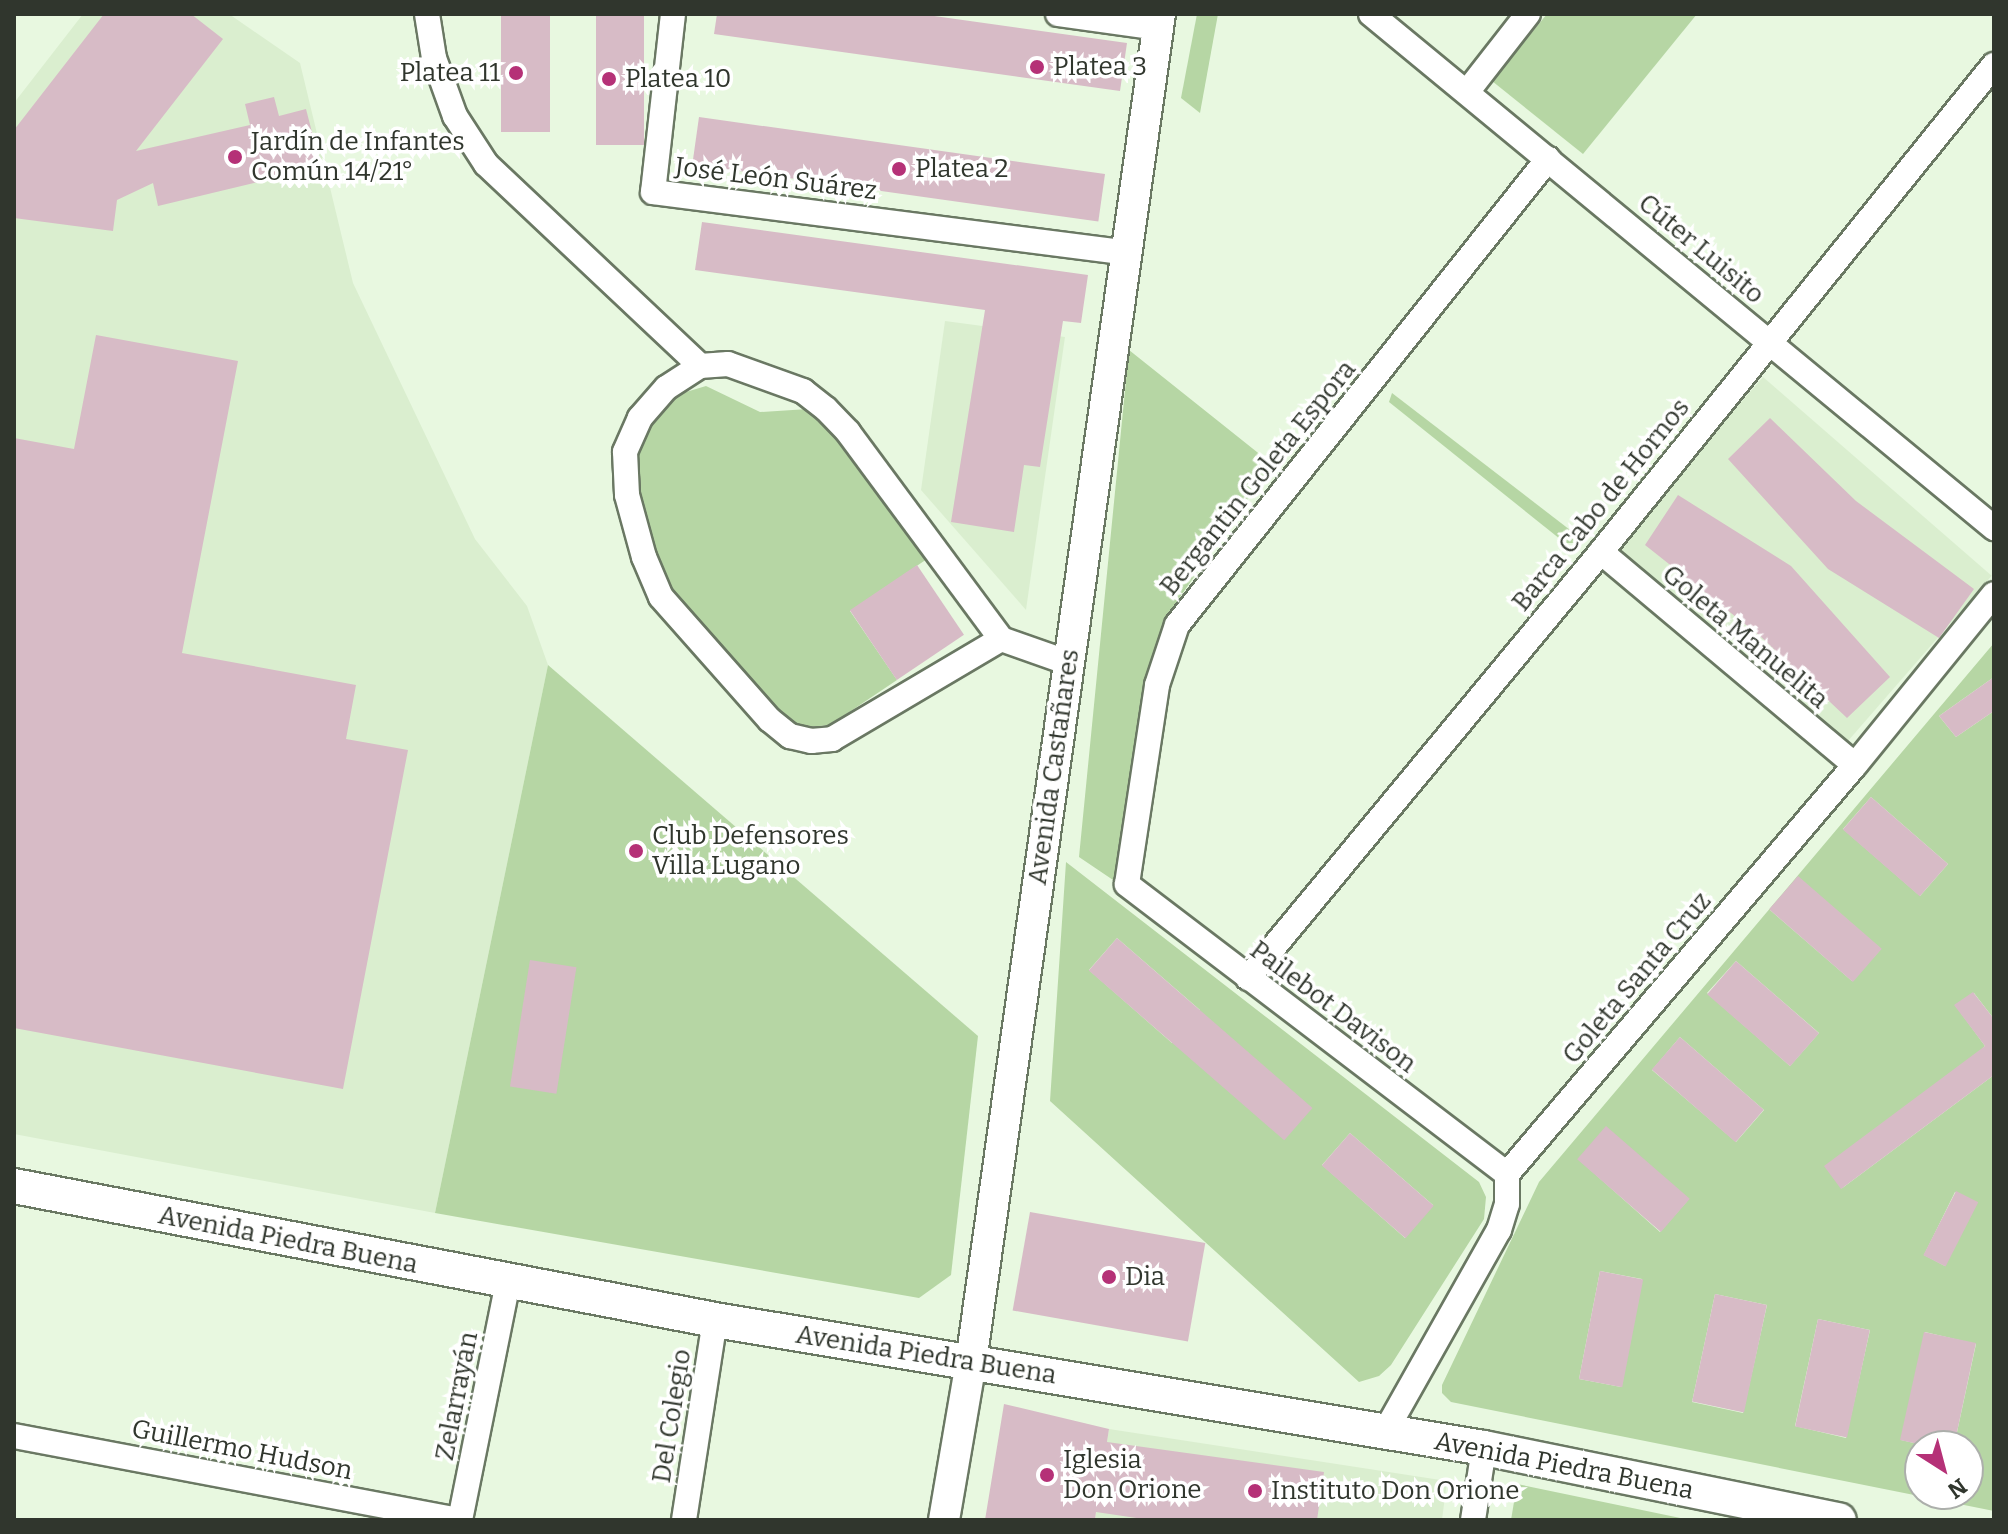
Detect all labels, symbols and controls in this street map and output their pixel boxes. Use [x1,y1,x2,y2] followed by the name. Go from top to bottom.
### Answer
[1053,51,1147,83] place label: Platea 3
[400,57,500,89] place label: Platea 11
[1028,58,1046,76] marker: Platea 3
[625,63,731,95] place label: Platea 10
[507,64,525,82] marker: Platea 11
[600,70,618,88] marker: Platea 10
[251,126,465,188] place label: Jardín de Infantes Común 14/21°
[226,148,244,166] marker: Jardín de Infantes Común 14/21°
[673,151,879,207] street label: José León Suárez
[915,153,1008,185] place label: Platea 2
[890,160,908,178] marker: Platea 2
[1632,188,1770,310] street label: Cúter Luisito
[1154,354,1362,602] street label: Bergantin Goleta Espora
[1506,393,1696,617] street label: Barca Cabo de Hornos
[1656,559,1834,715] street label: Goleta Manuelita
[1022,647,1086,887] street label: Avenida Castañares
[652,820,849,882] place label: Club Defensores Villa Lugano
[627,842,645,860] marker: Club Defensores Villa Lugano
[1556,886,1718,1070] street label: Goleta Santa Cruz
[1244,934,1422,1080] street label: Pailebot Davison
[156,1200,420,1280] street label: Avenida Piedra Buena
[1125,1261,1165,1293] place label: Dia
[1100,1268,1118,1286] marker: Dia
[793,1319,1059,1391] street label: Avenida Piedra Buena
[429,1329,485,1463] street label: Zelarrayán
[646,1347,698,1485] street label: Del Colegio
[129,1413,355,1487] street label: Guillermo Hudson
[1432,1426,1696,1506] street label: Avenida Piedra Buena
[1904,1430,1984,1510] north arrow
[1063,1444,1202,1506] place label: Iglesia Don Orione
[1038,1466,1056,1484] marker: Iglesia Don Orione
[1942,1472,1972,1504] text: N
[1271,1475,1520,1507] place label: Instituto Don Orione
[1246,1482,1264,1500] marker: Instituto Don Orione

